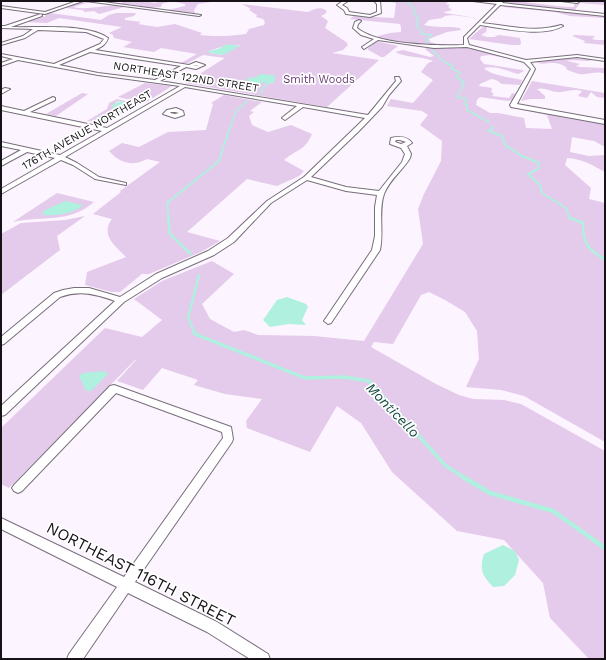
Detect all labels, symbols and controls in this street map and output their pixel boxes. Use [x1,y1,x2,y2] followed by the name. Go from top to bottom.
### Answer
[112,59,260,95] street label: NORTHEAST 122ND STREET
[283,73,355,86] park label: Smith Woods
[20,87,155,173] street label: 176TH AVENUE NORTHEAST
[363,379,423,441] water label: Monticello
[43,518,239,630] street label: NORTHEAST 116TH STREET

